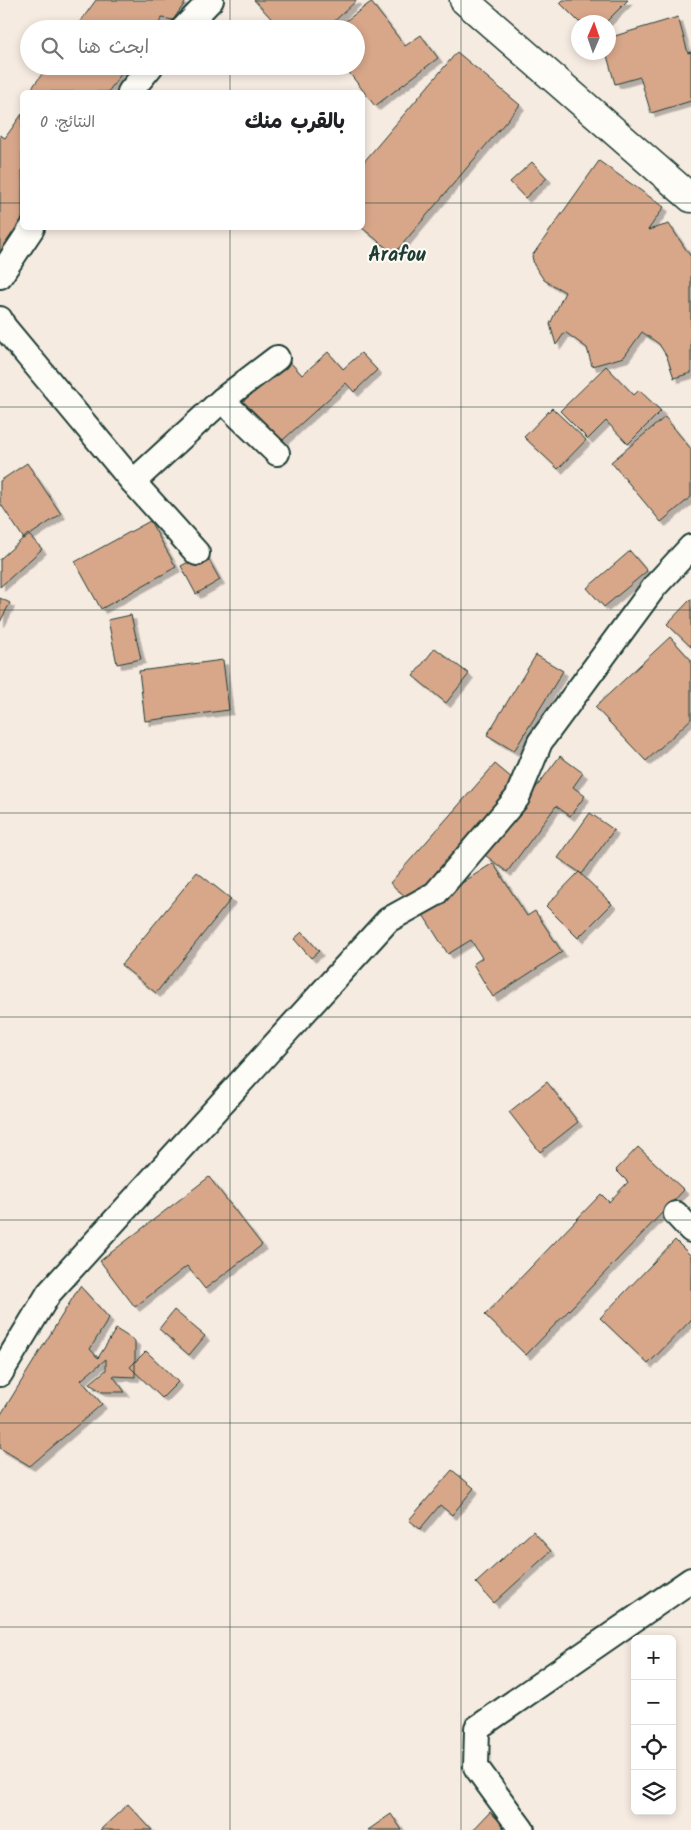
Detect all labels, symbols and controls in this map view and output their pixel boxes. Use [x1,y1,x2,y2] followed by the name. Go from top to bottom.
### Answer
[571,15,616,60] north arrow
[20,20,365,75] search box
[78,33,149,63] text: ابحث هنا
[38,34,66,62] icon: search
[245,106,345,139] text: بالقرب منك
[40,110,95,135] text: النتائج: 0
[368,240,426,272] district label: Arafou
[631,1635,676,1815] map controls
[631,1635,676,1680] button: +
[631,1680,676,1725] button: −
[631,1725,676,1770] button: locate
[631,1770,676,1815] button: layers

